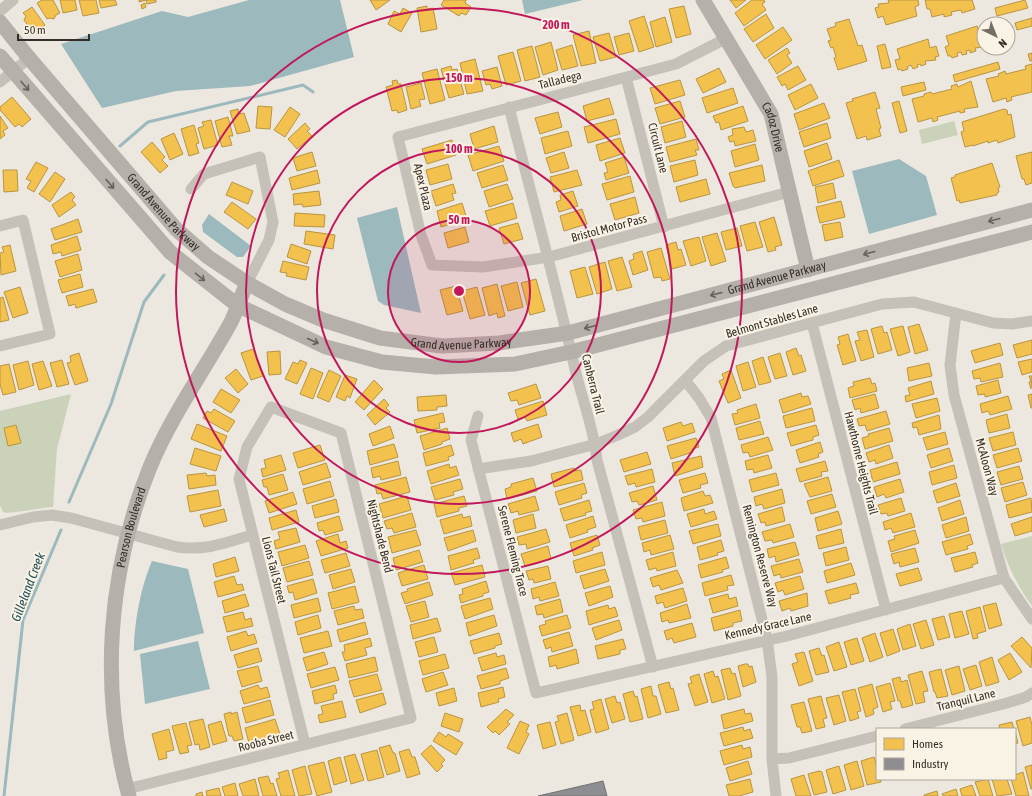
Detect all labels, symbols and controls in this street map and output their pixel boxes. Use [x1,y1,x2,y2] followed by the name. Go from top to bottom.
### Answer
[18,16,89,42] scale bar
[976,16,1016,56] north arrow
[542,18,570,32] text: 200 m
[24,23,46,37] text: 50 m
[996,37,1009,50] text: N
[537,68,583,92] street label: Talladega
[445,71,473,85] text: 150 m
[20,81,30,91] one-way arrow
[759,100,787,154] street label: Cadoz Drive
[645,121,671,175] street label: Circuit Lane
[445,142,473,156] text: 100 m
[411,162,435,212] street label: Apex Plaza
[124,170,203,254] street label: Grand Avenue Parkway
[106,179,115,189] one-way arrow
[570,211,648,245] street label: Bristol Motor Pass
[448,213,470,227] text: 50 m
[988,217,1001,224] one-way arrow
[863,250,876,258] one-way arrow
[726,258,828,297] street label: Grand Avenue Parkway
[195,273,206,282] one-way arrow
[452,284,466,298] centre of rings
[710,291,723,298] one-way arrow
[724,301,820,341] street label: Belmont Stables Lane
[584,324,597,331] one-way arrow
[410,334,512,353] street label: Grand Avenue Parkway
[307,338,319,345] one-way arrow
[579,353,607,416] street label: Canberra Trail
[841,410,881,517] street label: Hawthorne Heights Trail
[973,437,1001,497] street label: McAloon Way
[114,485,149,569] street label: Pearson Boulevard
[364,498,396,574] street label: Nightshade Bend
[740,503,780,609] street label: Remington Reserve Way
[495,504,531,598] street label: Serene Fleming Trace
[259,535,289,606] street label: Lions Tail Street
[8,550,48,624] water label: Gilleland Creek
[723,609,813,643] street label: Kennedy Grace Lane
[935,686,997,714] street label: Tranquil Lane
[237,727,296,755] street label: Rooba Street
[876,728,1016,780] legend
[912,737,943,751] text: Homes
[912,757,949,771] text: Industry

